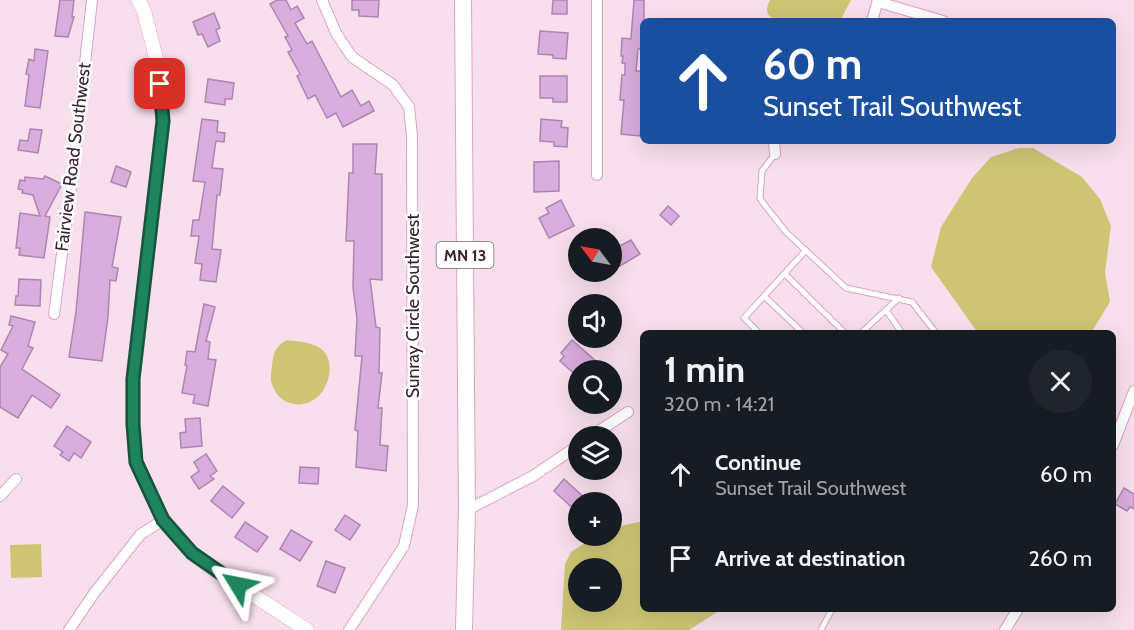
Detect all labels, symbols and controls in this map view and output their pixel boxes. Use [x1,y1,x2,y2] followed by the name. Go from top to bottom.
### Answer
[763,38,862,90] text: 60 m
[664,42,742,120] icon: ahead
[134,58,185,109] pin
[51,61,95,253] street label: Fairview Road Southwest
[143,67,176,100] icon: arrive
[763,90,1021,123] text: Sunset Trail Southwest
[402,214,424,398] street label: Sunray Circle Southwest
[568,228,622,282] north arrow
[568,228,622,612] map controls
[436,242,494,268] road number: MN 13
[568,294,622,348] button: sound
[664,347,745,391] text: 1 min
[1029,350,1092,413] button: close
[568,360,622,414] button: search
[664,392,774,416] text: 320 m · 14:21
[568,426,622,480] button: layers
[715,449,801,476] text: Continue
[664,458,697,491] icon: ahead
[1040,461,1092,488] text: 60 m
[715,476,906,500] text: Sunset Trail Southwest
[568,492,622,546] button: +
[664,542,697,575] icon: arrive
[715,545,905,572] text: Arrive at destination
[1028,545,1092,572] text: 260 m
[206,553,270,617] position arrow
[568,558,622,612] button: −

